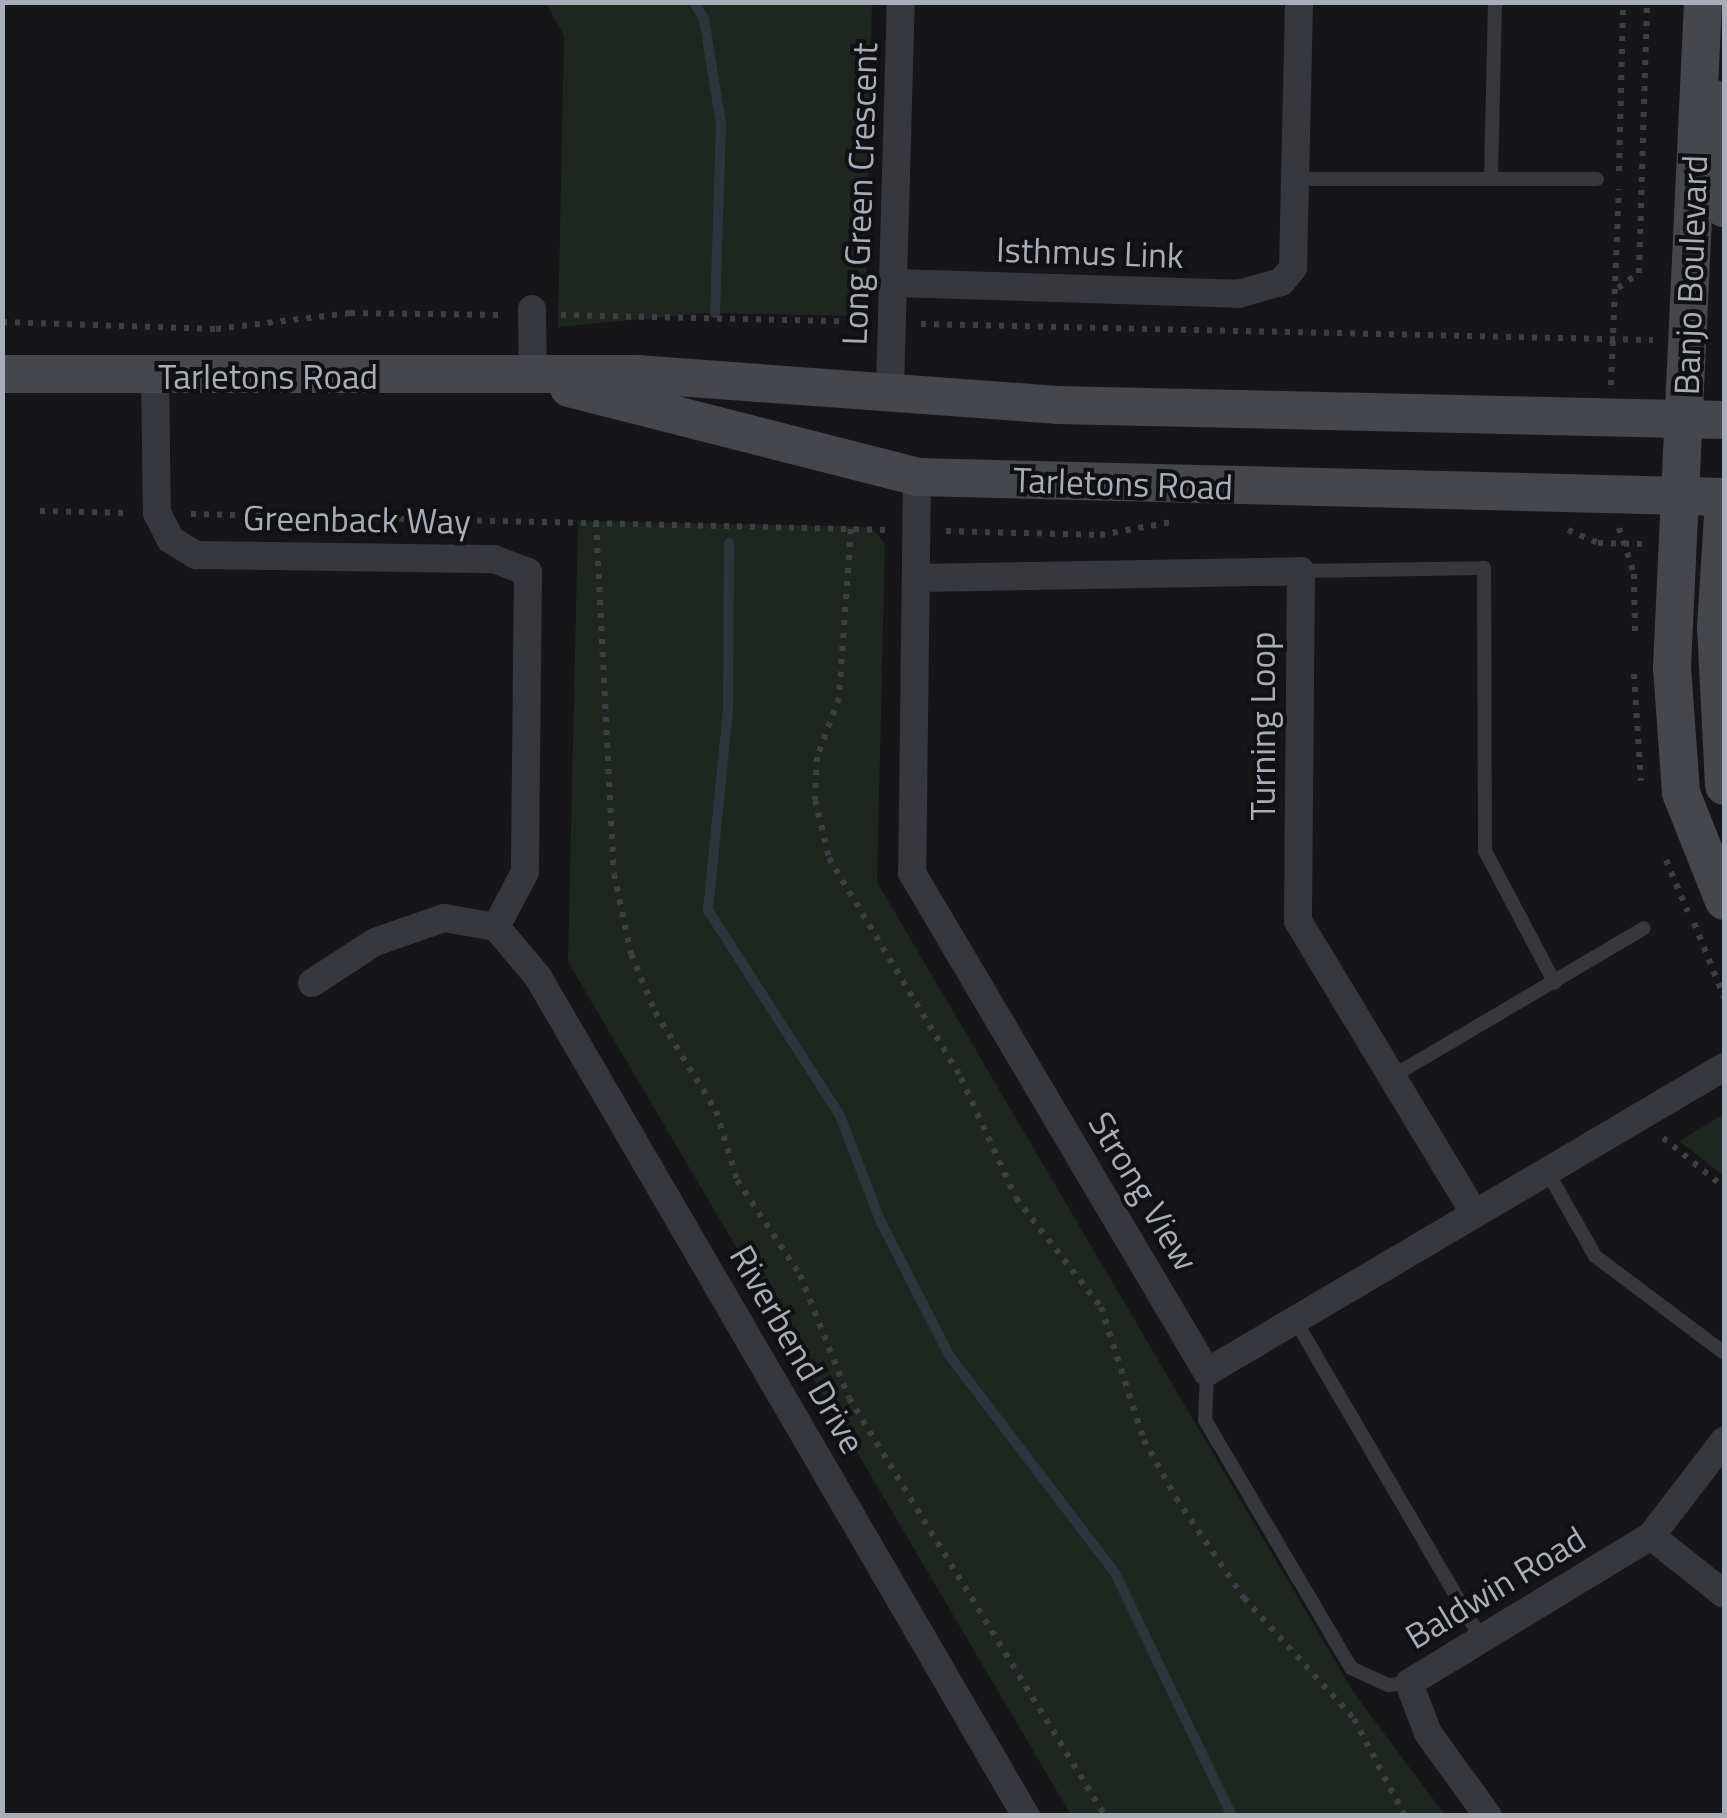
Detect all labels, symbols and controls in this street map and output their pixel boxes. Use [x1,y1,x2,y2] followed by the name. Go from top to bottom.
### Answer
[833,42,885,346] street label: Long Green Crescent
[1665,154,1715,396] street label: Banjo Boulevard
[995,228,1185,276] street label: Isthmus Link
[158,355,378,397] street label: Tarletons Road
[1012,458,1234,508] street label: Tarletons Road
[243,496,471,542] street label: Greenback Way
[1241,632,1283,820] street label: Turning Loop
[1080,1104,1208,1278] street label: Strong View
[722,1238,874,1460] street label: Riverbend Drive
[1397,1517,1593,1657] street label: Baldwin Road

